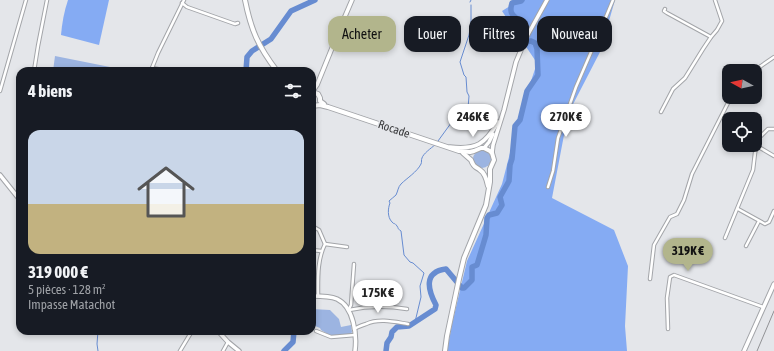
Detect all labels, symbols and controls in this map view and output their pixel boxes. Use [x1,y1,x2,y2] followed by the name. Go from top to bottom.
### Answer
[328,16,396,52] chip: Acheter
[404,16,461,52] chip: Louer
[469,16,529,52] chip: Filtres
[537,16,612,52] chip: Nouveau
[722,64,762,104] north arrow
[722,64,762,152] map controls
[282,80,304,102] icon: filters
[28,81,72,101] text: 4 biens
[440,104,506,138] pin: 246K €
[533,104,599,138] pin: 270K €
[457,109,489,124] text: 246K €
[550,109,582,124] text: 270K €
[722,112,762,152] button: locate
[376,117,412,141] street label: Rocade
[130,156,202,228] icon: home
[655,238,721,272] pin: 319K €
[672,243,704,258] text: 319K €
[28,262,88,282] text: 319 000 €
[345,280,411,314] pin: 175K €
[28,282,106,297] text: 5 pièces · 128 m²
[362,285,394,300] text: 175K €
[28,297,115,312] text: Impasse Matachot

